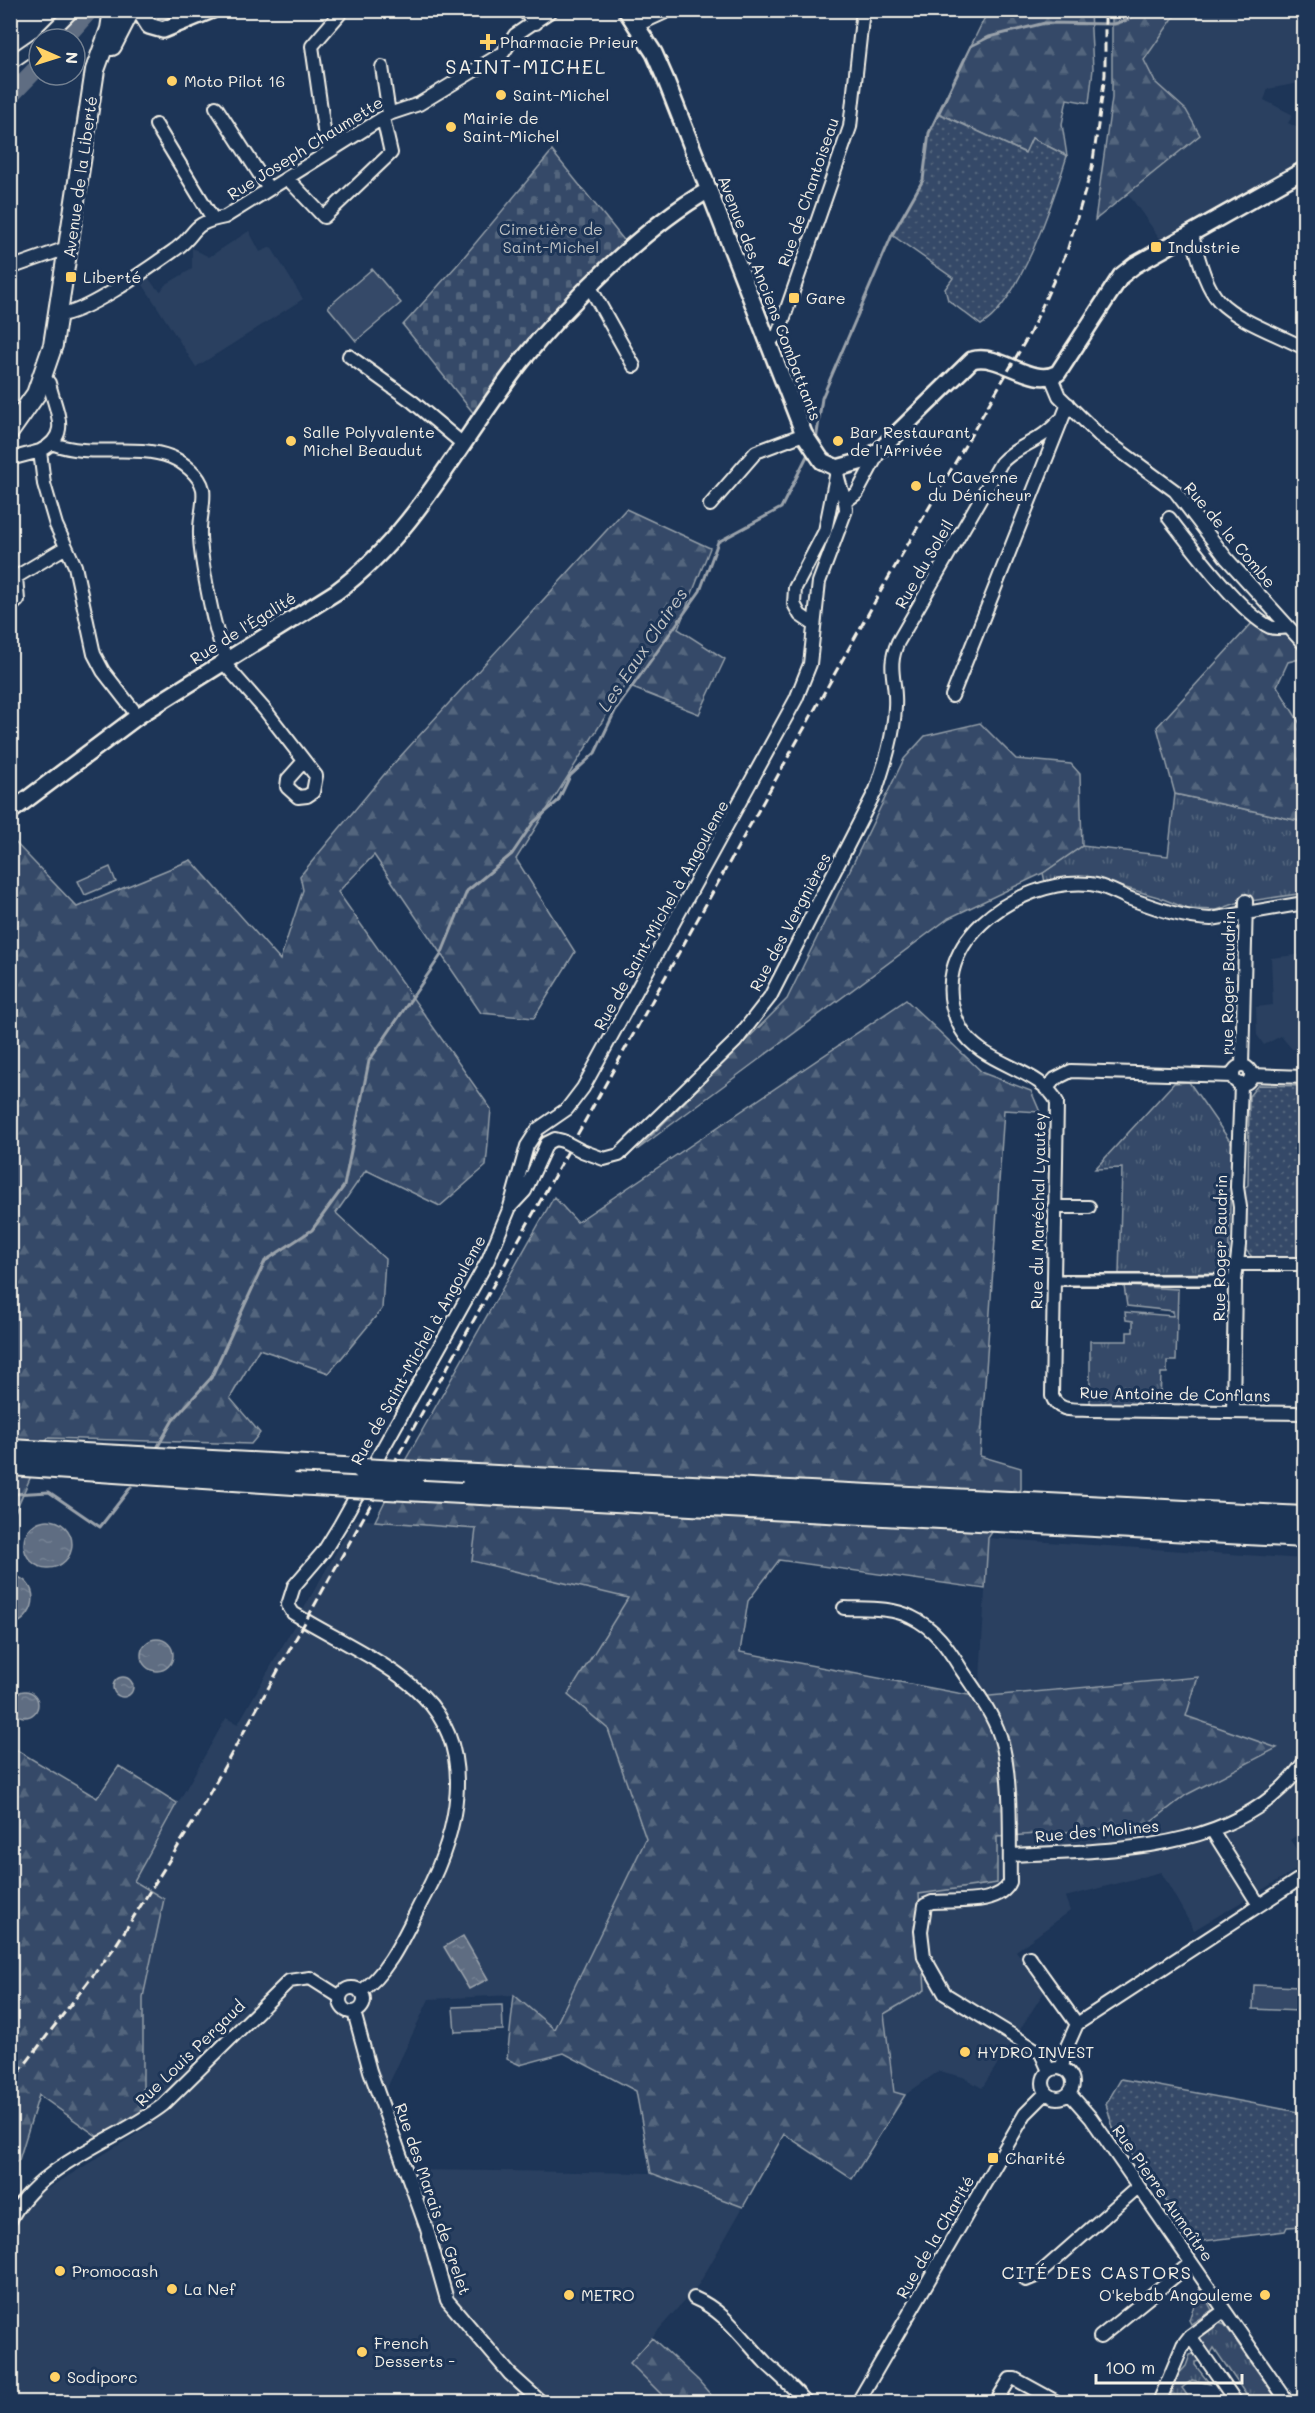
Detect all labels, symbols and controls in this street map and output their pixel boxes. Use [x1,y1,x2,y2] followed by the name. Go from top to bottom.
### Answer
[27,27,87,87] north arrow
[500,31,638,52] place label: Pharmacie Prieur
[481,35,495,49] marker: Pharmacie Prieur
[62,51,83,64] text: N
[445,53,607,79] district label: SAINT-MICHEL
[184,70,285,91] place label: Moto Pilot 16
[165,74,179,88] marker: Moto Pilot 16
[513,84,610,105] place label: Saint-Michel
[494,88,508,102] marker: Saint-Michel
[223,91,387,204] street label: Rue Joseph Chaumette
[58,95,101,259] street label: Avenue de la Liberté
[463,107,560,146] place label: Mairie de Saint-Michel
[772,115,843,269] street label: Rue de Chantoiseau
[444,120,458,134] marker: Mairie de Saint-Michel
[714,172,827,423] street label: Avenue des Anciens Combattants
[499,218,603,257] park label: Cimetière de Saint-Michel
[1168,236,1240,257] place label: Industrie
[1149,240,1163,254] marker: Industrie
[83,266,141,287] place label: Liberté
[64,270,78,284] marker: Liberté
[806,287,846,308] place label: Gare
[787,291,801,305] marker: Gare
[303,421,435,460] place label: Salle Polyvalente Michel Beaudut
[850,421,971,460] place label: Bar Restaurant de l'Arrivée
[284,434,298,448] marker: Salle Polyvalente Michel Beaudut
[831,434,845,448] marker: Bar Restaurant de l'Arrivée
[928,466,1032,505] place label: La Caverne du Dénicheur
[1180,477,1281,592] street label: Rue de la Combe
[909,479,923,493] marker: La Caverne du Dénicheur
[890,515,958,612] street label: Rue du Soleil
[592,583,693,716] water label: Les Eaux Claires
[186,587,300,669] street label: Rue de l'Égalité
[588,796,733,1034] street label: Rue de Saint-Michel à Angouleme
[744,849,835,995] street label: Rue des Vergnières
[1216,911,1239,1055] street label: rue Roger Baudrin
[1025,1112,1050,1310] street label: Rue du Maréchal Lyautey
[1208,1174,1231,1322] street label: Rue Roger Baudrin
[345,1231,490,1469] street label: Rue de Saint-Michel à Angouleme
[1079,1381,1271,1406] street label: Rue Antoine de Conflans
[1034,1815,1160,1846] street label: Rue des Molines
[130,1995,249,2110] street label: Rue Louis Pergaud
[977,2041,1094,2062] place label: HYDRO INVEST
[958,2045,972,2059] marker: HYDRO INVEST
[391,2100,476,2297] street label: Rue des Marais de Grelet
[1108,2120,1219,2265] street label: Rue Pierre Aumaître
[1005,2147,1065,2168] place label: Charité
[986,2151,1000,2165] marker: Charité
[891,2171,978,2302] street label: Rue de la Charité
[72,2260,158,2281] place label: Promocash
[1002,2260,1192,2284] district label: CITÉ DES CASTORS
[53,2264,67,2278] marker: Promocash
[184,2278,236,2299] place label: La Nef
[165,2282,179,2296] marker: La Nef
[581,2284,635,2305] place label: METRO
[1099,2284,1253,2305] place label: O'kebab Angouleme
[562,2288,576,2302] marker: METRO
[1258,2288,1272,2302] marker: O'kebab Angouleme
[374,2332,455,2371] place label: French Desserts -
[355,2345,369,2359] marker: French Desserts -
[1096,2347,1242,2385] scale bar
[1105,2355,1155,2379] text: 100 m
[67,2366,137,2387] place label: Sodiporc
[48,2370,62,2384] marker: Sodiporc

